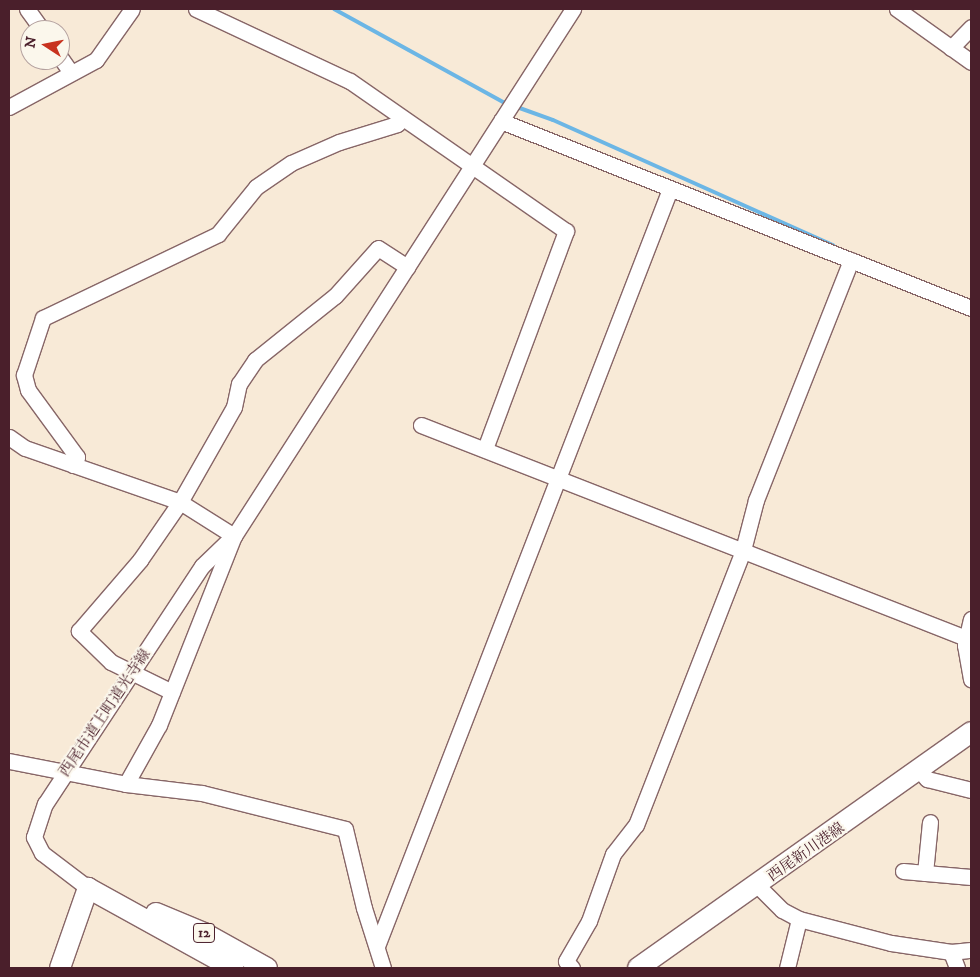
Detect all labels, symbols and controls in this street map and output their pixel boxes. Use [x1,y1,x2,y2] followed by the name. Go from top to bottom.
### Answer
[20,20,70,70] north arrow
[21,35,41,50] text: N
[56,646,154,780] street label: 西尾市道上町道光寺線
[764,819,848,885] street label: 西尾新川港線
[193,921,215,944] road number: 12

